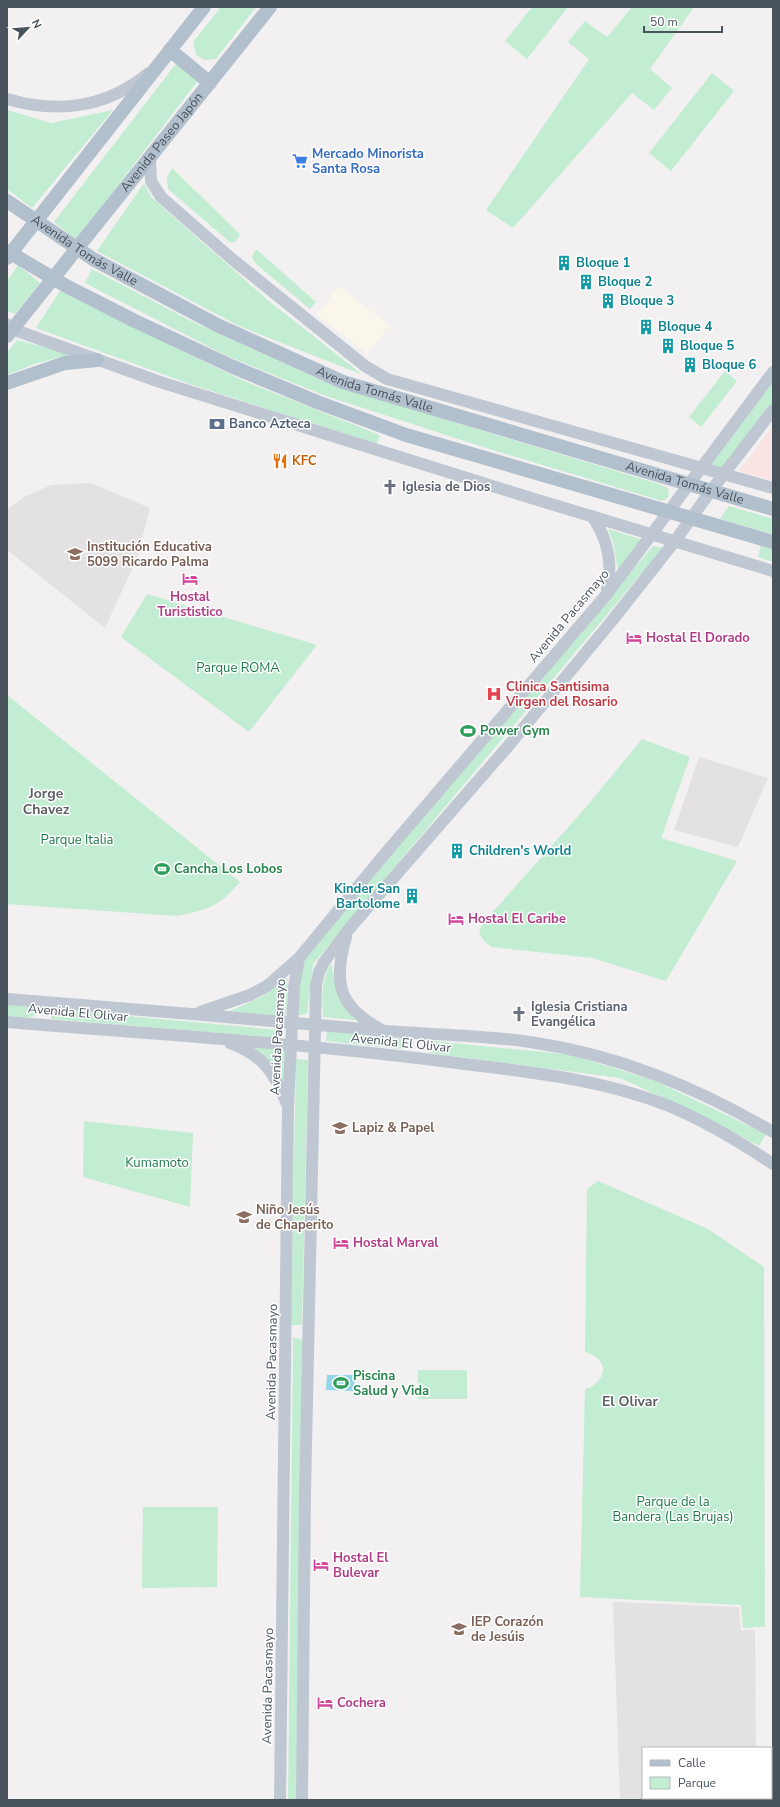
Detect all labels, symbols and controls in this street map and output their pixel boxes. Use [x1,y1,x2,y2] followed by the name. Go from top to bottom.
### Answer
[8,8,48,48] north arrow
[644,8,722,34] scale bar
[650,14,678,30] text: 50 m
[28,17,45,31] text: N
[116,89,207,196] street label: Avenida Paseo Japón
[312,145,424,178] place label: Mercado Minorista Santa Rosa
[291,152,309,170] supermarket icon: Mercado Minorista Santa Rosa
[28,211,141,290] street label: Avenida Tomás Valle
[555,254,573,272] building icon: Bloque 1
[576,254,630,272] place label: Bloque 1
[577,273,595,291] building icon: Bloque 2
[598,273,652,291] place label: Bloque 2
[599,292,617,310] building icon: Bloque 3
[620,292,674,310] place label: Bloque 3
[637,318,655,336] building icon: Bloque 4
[658,318,712,336] place label: Bloque 4
[659,337,677,355] building icon: Bloque 5
[680,337,734,355] place label: Bloque 5
[681,356,699,374] building icon: Bloque 6
[702,356,756,374] place label: Bloque 6
[313,362,435,417] street label: Avenida Tomás Valle
[208,415,226,433] bank icon: Banco Azteca
[229,415,311,433] place label: Banco Azteca
[271,452,289,470] restaurant icon: KFC
[292,452,317,470] place label: KFC
[624,457,746,509] street label: Avenida Tomás Valle
[381,478,399,496] church icon: Iglesia de Dios
[402,478,490,496] place label: Iglesia de Dios
[87,538,212,571] place label: Institución Educativa 5099 Ricardo Palma
[66,545,84,563] school or university icon: Institución Educativa 5099 Ricardo Palma
[525,566,613,666] street label: Avenida Pacasmayo
[181,570,199,588] hotel icon: Hostal Turististico
[157,588,223,621] place label: Hostal Turististico
[625,629,643,647] hotel icon: Hostal El Dorado
[646,629,750,647] place label: Hostal El Dorado
[196,659,280,677] park label: Parque ROMA
[505,678,618,711] place label: Clinica Santisima Virgen del Rosario
[485,685,503,703] hospital icon: Clinica Santisima Virgen del Rosario
[459,722,477,740] sports icon: Power Gym
[480,722,550,740] place label: Power Gym
[23,784,70,819] district label: Jorge Chavez
[40,831,114,849] park label: Parque Italia
[448,842,466,860] building icon: Children's World
[469,842,571,860] place label: Children's World
[153,860,171,878] sports icon: Cancha Los Lobos
[174,860,283,878] place label: Cancha Los Lobos
[334,880,400,913] place label: Kinder San Bartolome
[403,887,421,905] building icon: Kinder San Bartolome
[447,910,465,928] hotel icon: Hostal El Caribe
[468,910,566,928] place label: Hostal El Caribe
[266,978,290,1096] street label: Avenida Pacasmayo
[531,998,628,1031] place label: Iglesia Cristiana Evangélica
[27,1000,129,1026] street label: Avenida El Olivar
[510,1005,528,1023] church icon: Iglesia Cristiana Evangélica
[350,1029,452,1057] street label: Avenida El Olivar
[331,1119,349,1137] school or university icon: Lapiz & Papel
[352,1119,435,1137] place label: Lapiz & Papel
[125,1154,189,1172] park label: Kumamoto
[256,1201,334,1234] place label: Niño Jesús de Chaperito
[235,1208,253,1226] school or university icon: Niño Jesús de Chaperito
[332,1234,350,1252] hotel icon: Hostal Marval
[353,1234,439,1252] place label: Hostal Marval
[262,1304,282,1420] street label: Avenida Pacasmayo
[353,1367,429,1400] place label: Piscina Salud y Vida
[332,1374,350,1392] sports icon: Piscina Salud y Vida
[602,1392,659,1411] district label: El Olivar
[612,1493,734,1526] park label: Parque de la Bandera (Las Brujas)
[333,1549,389,1582] place label: Hostal El Bulevar
[312,1556,330,1574] hotel icon: Hostal El Bulevar
[471,1613,544,1646] place label: IEP Corazón de Jesúis
[450,1620,468,1638] school or university icon: IEP Corazón de Jesúis
[258,1628,278,1744] street label: Avenida Pacasmayo
[316,1694,334,1712] hotel icon: Cochera
[337,1694,386,1712] place label: Cochera
[642,1747,772,1799] legend
[678,1755,706,1771] text: Calle
[678,1775,716,1791] text: Parque

